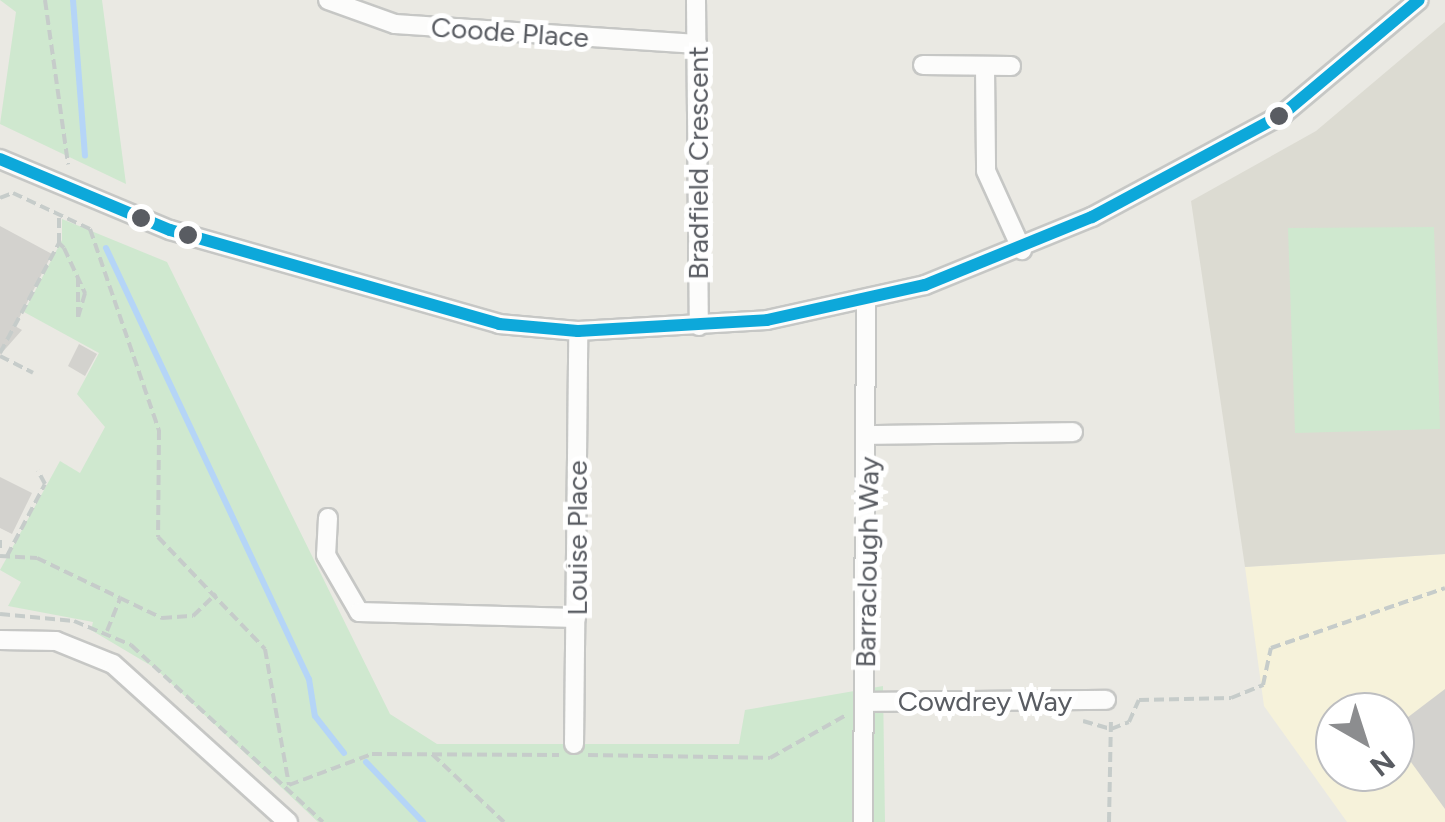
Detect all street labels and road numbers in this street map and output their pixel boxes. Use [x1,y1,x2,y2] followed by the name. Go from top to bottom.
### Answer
[430,10,590,54] street label: Coode Place
[681,46,715,280] street label: Bradfield Crescent
[848,456,886,668] street label: Barraclough Way
[560,460,594,616] street label: Louise Place
[898,684,1072,718] street label: Cowdrey Way

